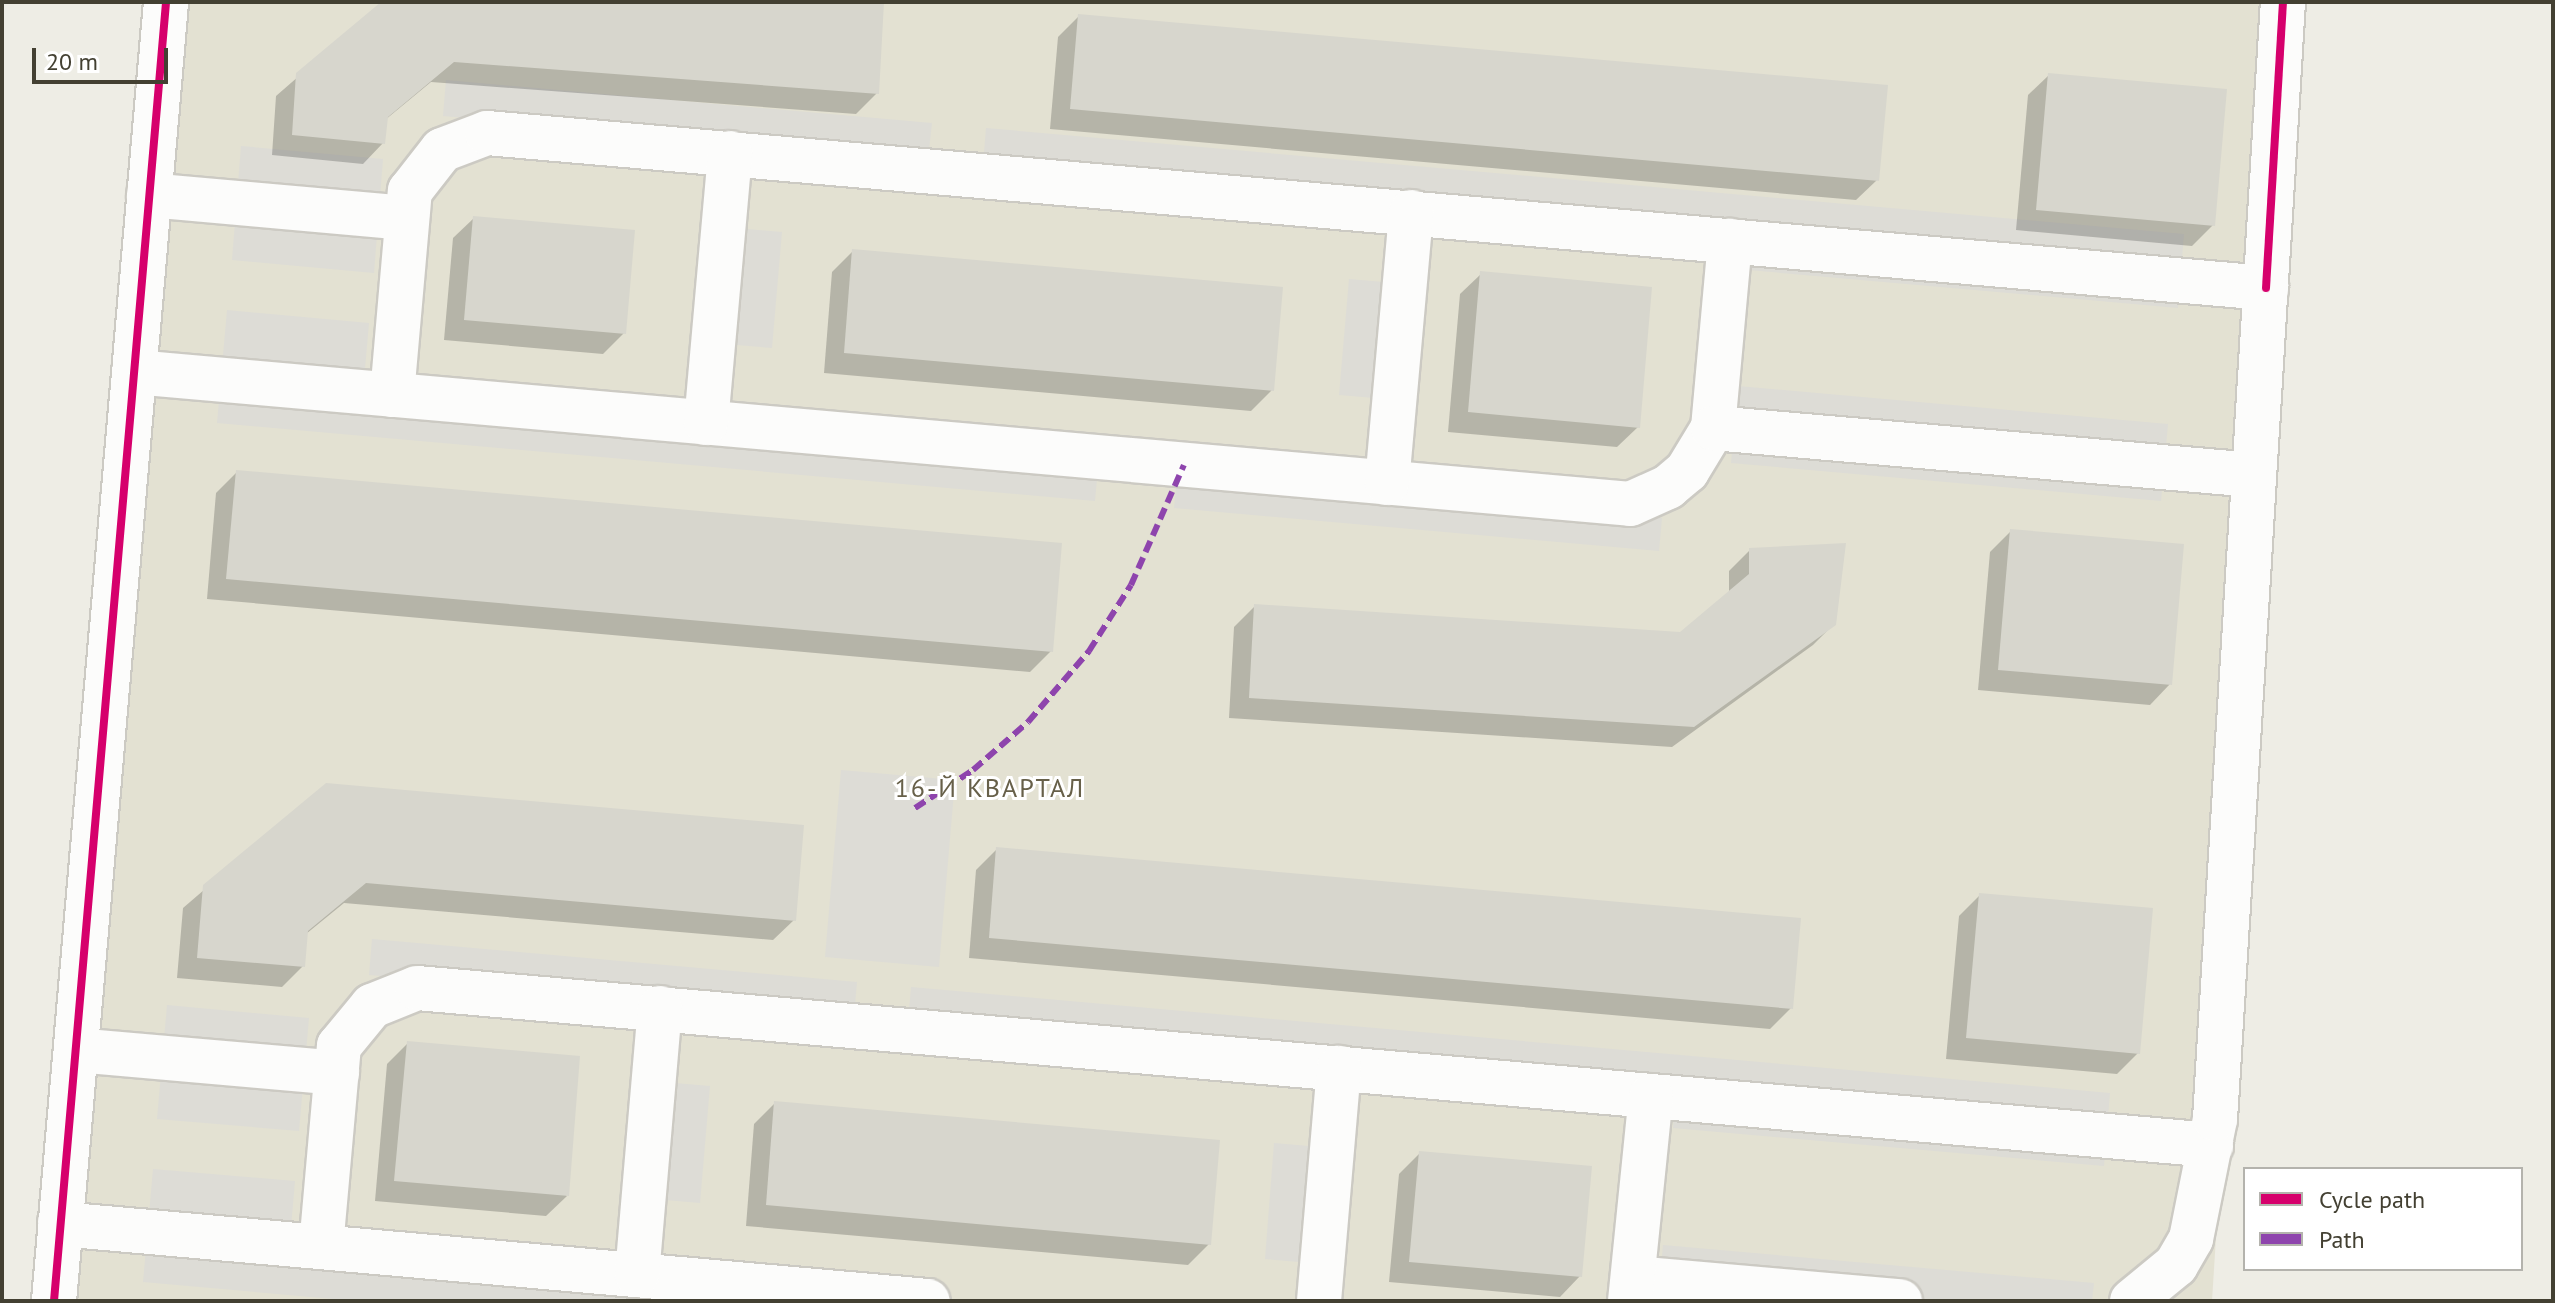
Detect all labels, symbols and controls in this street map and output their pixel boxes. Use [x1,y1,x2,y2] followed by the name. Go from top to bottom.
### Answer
[36,32,172,82] scale bar
[46,46,98,77] text: 20 m
[895,772,1085,804] district label: 16-Й КВАРТАЛ
[2243,1167,2523,1271] legend
[2319,1184,2425,1215] text: Cycle path
[2319,1224,2365,1255] text: Path

